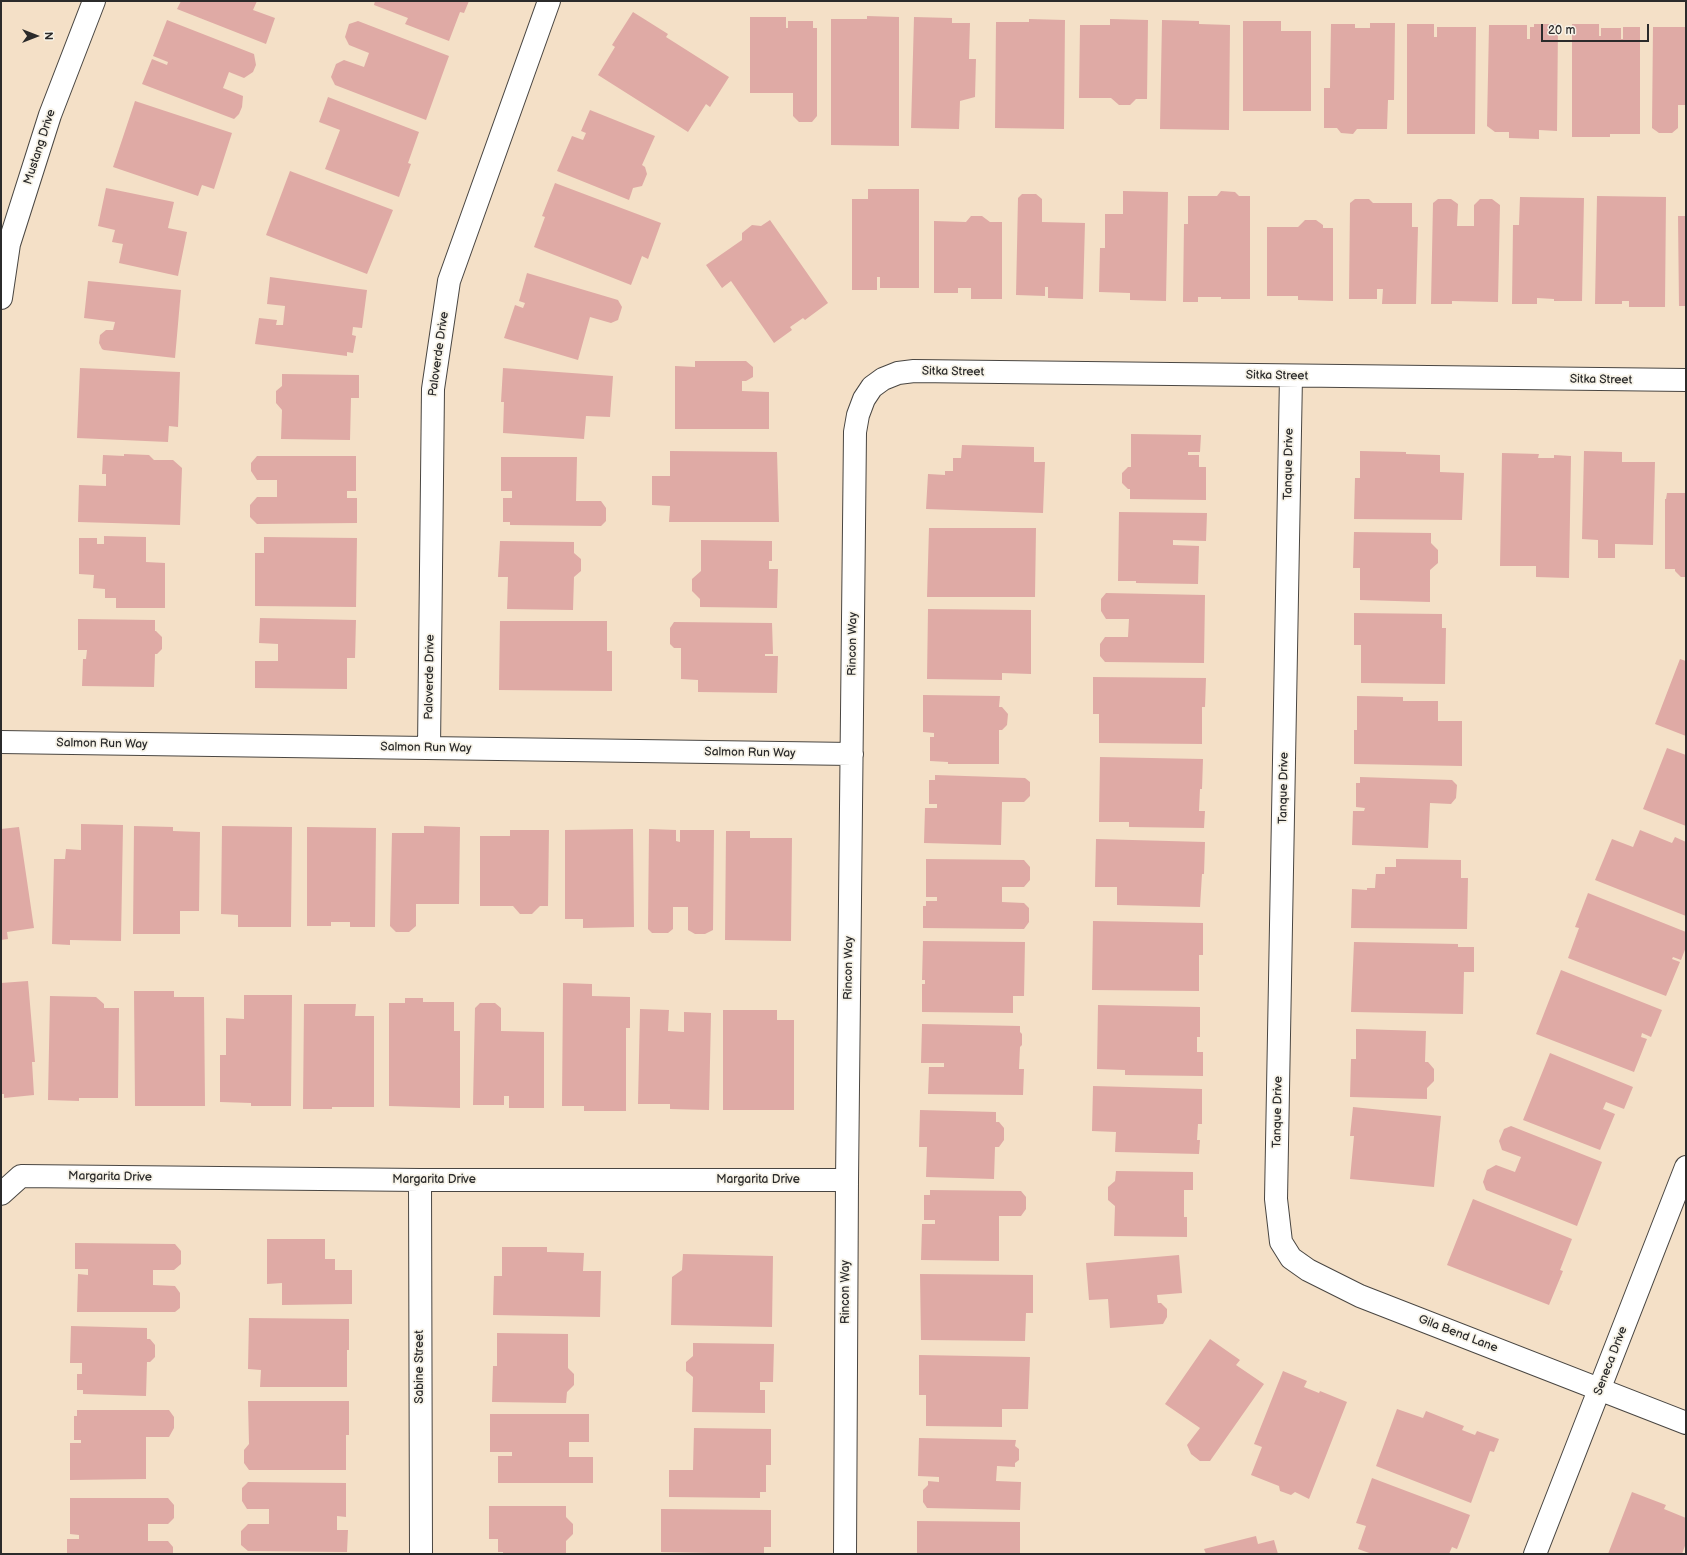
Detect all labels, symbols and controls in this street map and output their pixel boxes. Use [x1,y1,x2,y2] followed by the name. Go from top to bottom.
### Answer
[16,16,56,56] north arrow
[1543,16,1651,42] scale bar
[1548,23,1575,38] text: 20 m
[42,32,55,40] text: N
[21,108,59,186] street label: Mustang Drive
[426,311,452,397] street label: Paloverde Drive
[922,364,984,380] street label: Sitka Street
[1246,368,1308,384] street label: Sitka Street
[1570,372,1632,388] street label: Sitka Street
[1281,428,1297,500] street label: Tanque Drive
[845,612,861,676] street label: Rincon Way
[422,634,438,720] street label: Paloverde Drive
[56,736,148,752] street label: Salmon Run Way
[380,740,472,756] street label: Salmon Run Way
[704,745,796,761] street label: Salmon Run Way
[1276,752,1292,824] street label: Tanque Drive
[841,936,857,1000] street label: Rincon Way
[1270,1076,1286,1148] street label: Tanque Drive
[68,1169,152,1185] street label: Margarita Drive
[392,1173,476,1187] street label: Margarita Drive
[716,1173,800,1187] street label: Margarita Drive
[839,1260,853,1324] street label: Rincon Way
[1416,1312,1500,1356] street label: Gila Bend Lane
[1591,1324,1631,1398] street label: Seneca Drive
[413,1330,427,1404] street label: Sabine Street

